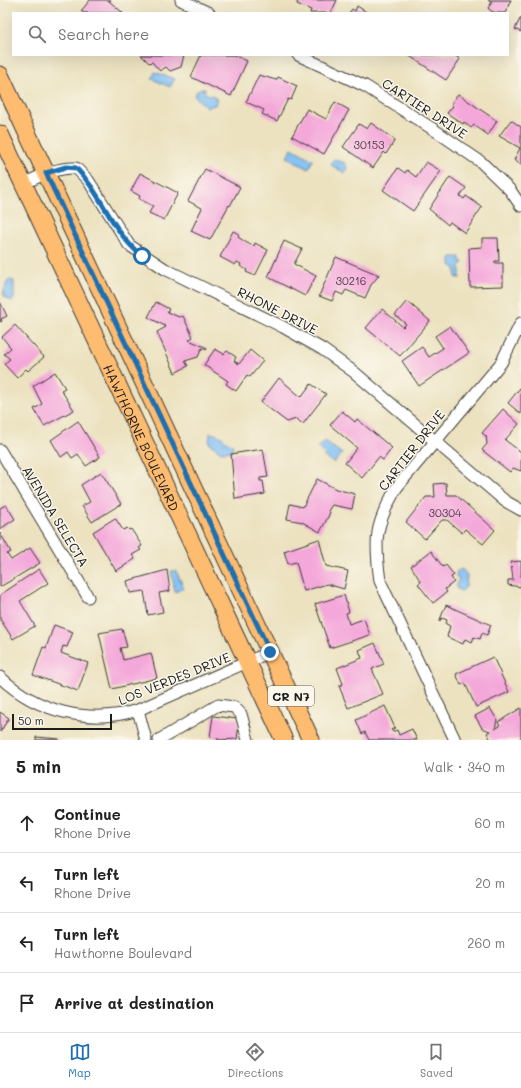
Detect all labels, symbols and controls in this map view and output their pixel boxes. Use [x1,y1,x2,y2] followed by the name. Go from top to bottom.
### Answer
[12,12,509,56] search box
[26,23,48,45] icon: search
[58,24,149,44] text: Search here
[379,74,471,142] street label: CARTIER DRIVE
[353,137,385,152] house number: 30153
[133,247,151,265] route start
[336,273,366,288] house number: 30216
[235,282,321,338] street label: RHONE DRIVE
[100,361,184,514] street label: HAWTHORNE BOULEVARD
[374,406,448,494] street label: CARTIER DRIVE
[19,462,93,570] street label: AVENIDA SELECTA
[429,505,462,520] house number: 30304
[261,643,279,661] route end
[115,648,233,708] street label: LOS VERDES DRIVE
[268,686,314,706] road number: CR N7
[12,712,112,731] scale bar
[18,713,44,728] text: 50 m
[16,755,61,777] text: 5 min
[424,758,505,775] text: Walk · 340 m
[54,804,121,824] text: Continue
[16,812,38,834] icon: ahead
[475,814,505,831] text: 60 m
[54,824,131,841] text: Rhone Drive
[54,864,119,884] text: Turn left
[16,872,38,894] icon: left
[475,874,505,891] text: 20 m
[54,884,131,901] text: Rhone Drive
[54,924,119,944] text: Turn left
[16,932,38,954] icon: left
[467,934,505,951] text: 260 m
[54,944,192,961] text: Hawthorne Boulevard
[16,992,38,1014] icon: arrive
[54,993,214,1013] text: Arrive at destination
[68,1041,91,1080] tab: Map
[227,1041,283,1080] tab: Directions
[420,1041,453,1080] tab: Saved

